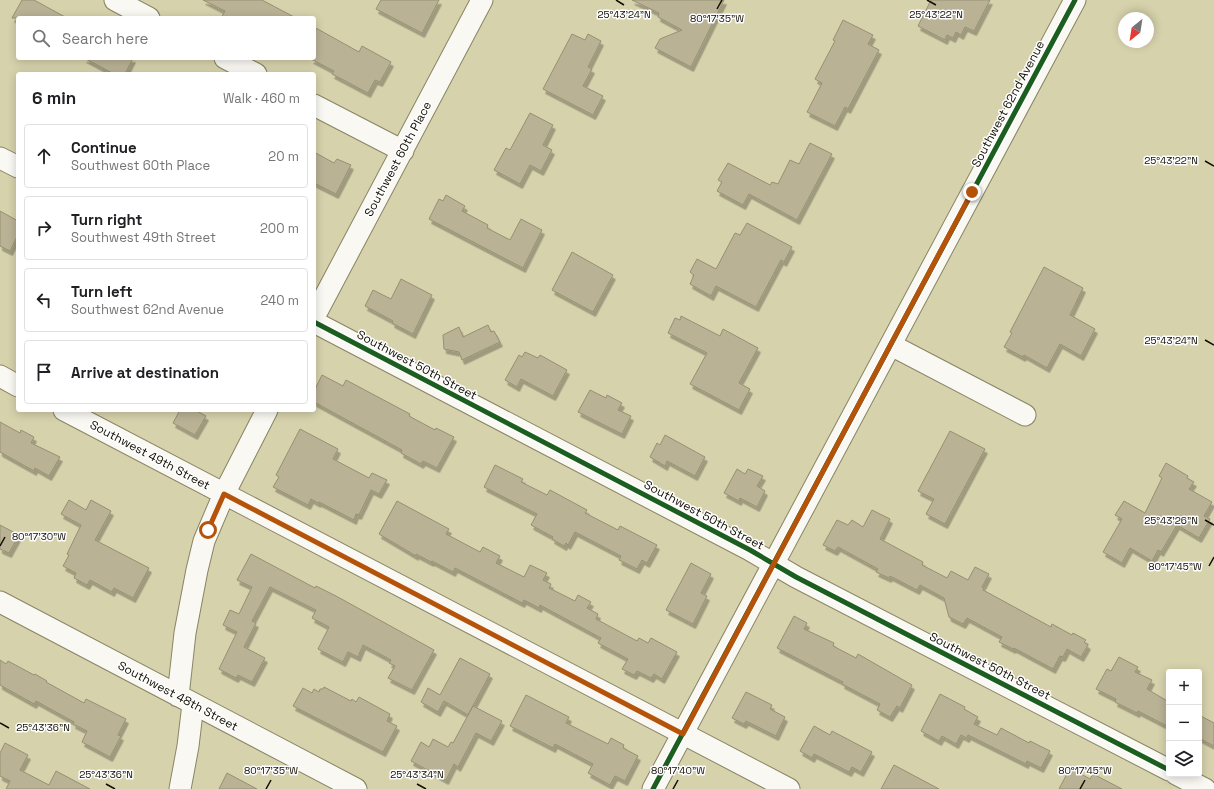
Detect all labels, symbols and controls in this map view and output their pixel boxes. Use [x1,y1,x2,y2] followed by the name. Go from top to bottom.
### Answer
[597,8,651,21] text: 25°43'24"N
[909,8,963,21] text: 25°43'22"N
[690,12,744,25] text: 80°17'35"W
[1118,12,1154,48] north arrow
[16,16,316,60] search box
[30,27,52,49] icon: search
[62,29,148,48] text: Search here
[968,38,1048,170] street label: Southwest 62nd Avenue
[32,87,76,109] text: 6 min
[223,90,300,107] text: Walk · 460 m
[361,99,435,219] street label: Southwest 60th Place
[71,138,137,157] text: Continue
[33,145,55,167] icon: ahead
[268,148,299,165] text: 20 m
[1144,154,1198,167] text: 25°43'22"N
[71,157,210,174] text: Southwest 60th Place
[963,183,981,201] route end
[71,210,142,229] text: Turn right
[33,217,55,239] icon: right
[260,220,299,237] text: 200 m
[71,229,216,246] text: Southwest 49th Street
[71,282,133,301] text: Turn left
[33,289,55,311] icon: left
[261,292,299,309] text: 240 m
[71,301,224,318] text: Southwest 62nd Avenue
[354,327,480,403] street label: Southwest 50th Street
[1144,334,1198,347] text: 25°43'24"N
[33,361,55,383] icon: arrive
[71,363,219,382] text: Arrive at destination
[87,417,213,493] street label: Southwest 49th Street
[641,477,767,553] street label: Southwest 50th Street
[1144,514,1198,527] text: 25°43'26"N
[199,521,217,539] route start
[12,530,66,543] text: 80°17'30"W
[1148,560,1202,573] text: 80°17'45"W
[927,628,1053,704] street label: Southwest 50th Street
[115,657,241,735] street label: Southwest 48th Street
[1166,669,1202,777] map controls
[1166,669,1202,705] button: +
[1166,705,1202,741] button: −
[16,721,70,734] text: 25°43'36"N
[1166,741,1202,777] button: layers
[244,764,298,777] text: 80°17'35"W
[651,764,705,777] text: 80°17'40"W
[1058,764,1112,777] text: 80°17'45"W
[79,768,133,781] text: 25°43'36"N
[390,768,444,781] text: 25°43'34"N

